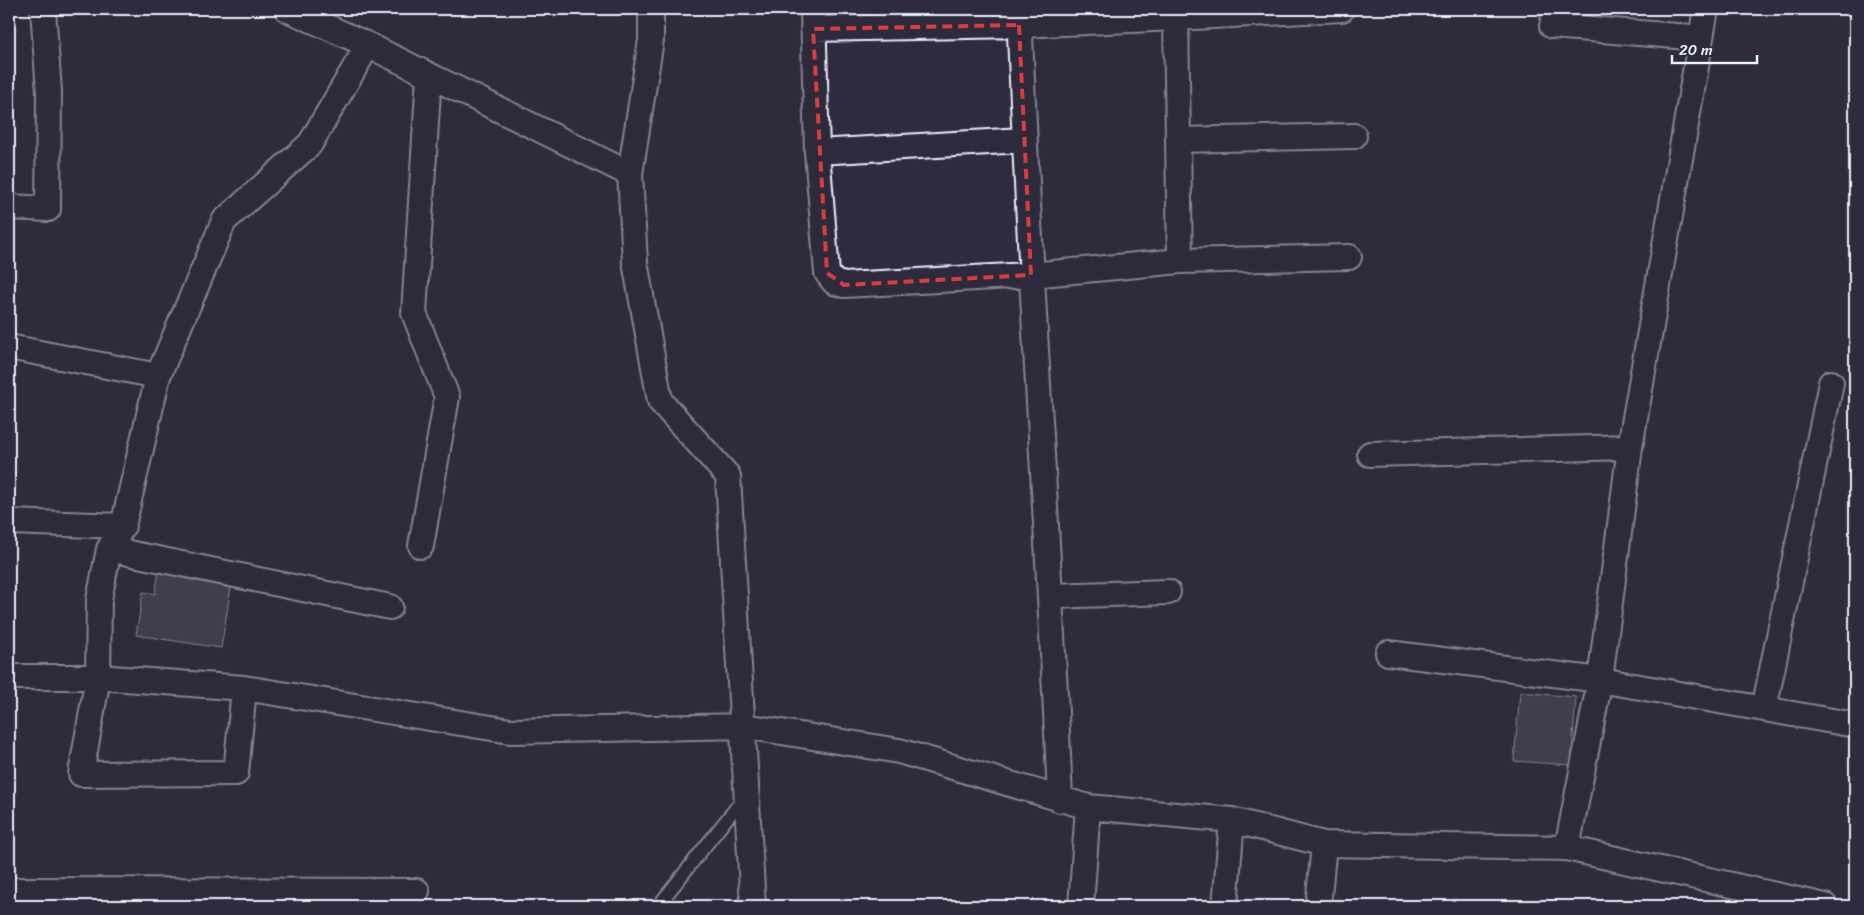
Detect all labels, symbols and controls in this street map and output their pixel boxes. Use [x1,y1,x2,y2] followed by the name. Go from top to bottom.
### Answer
[1672,32,1756,64] scale bar
[1679,37,1713,63] text: 20 m

